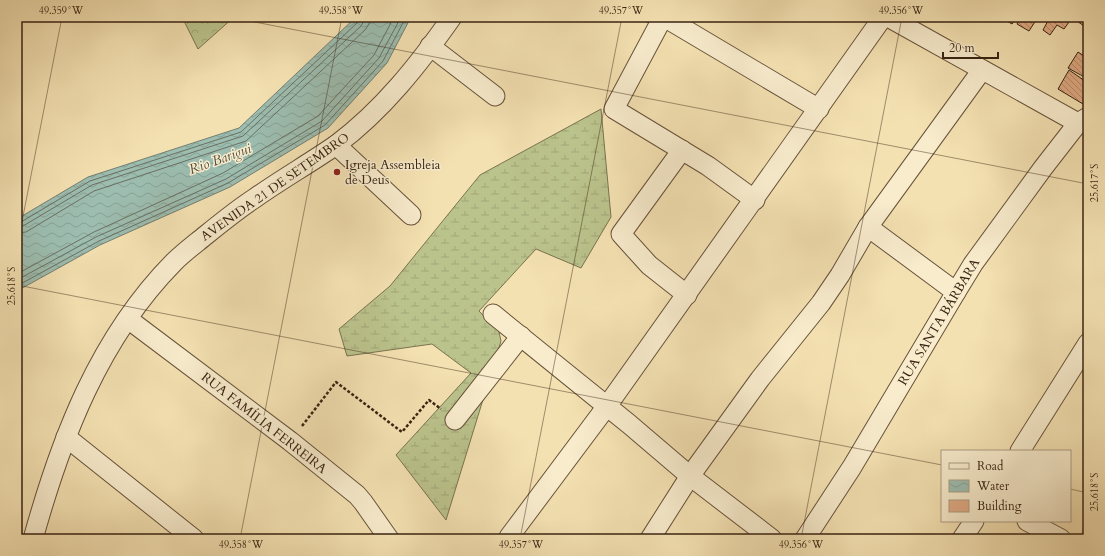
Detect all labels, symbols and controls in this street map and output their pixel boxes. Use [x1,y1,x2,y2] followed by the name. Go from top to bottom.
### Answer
[39,4,84,18] text: 49.359°W
[319,4,364,18] text: 49.358°W
[599,4,644,18] text: 49.357°W
[879,4,924,18] text: 49.356°W
[943,34,998,60] scale bar
[949,40,976,56] text: 20 m
[197,129,353,245] street label: AVENIDA 21 DE SETEMBRO
[186,139,254,179] water label: Rio Barigui
[345,156,441,189] place label: Igreja Assembleia de Deus
[1088,164,1102,202] text: 25.617°S
[332,167,342,177] marker: Igreja Assembleia de Deus
[894,255,984,389] street label: RUA SANTA BÁRBARA
[5,267,19,305] text: 25.618°S
[197,368,331,478] street label: RUA FAMÍLIA FERREIRA
[941,450,1071,522] legend
[977,458,1004,474] text: Road
[1088,473,1102,511] text: 25.618°S
[976,478,1010,494] text: Water
[977,498,1022,514] text: Building
[219,538,264,552] text: 49.358°W
[499,538,544,552] text: 49.357°W
[779,538,824,552] text: 49.356°W

